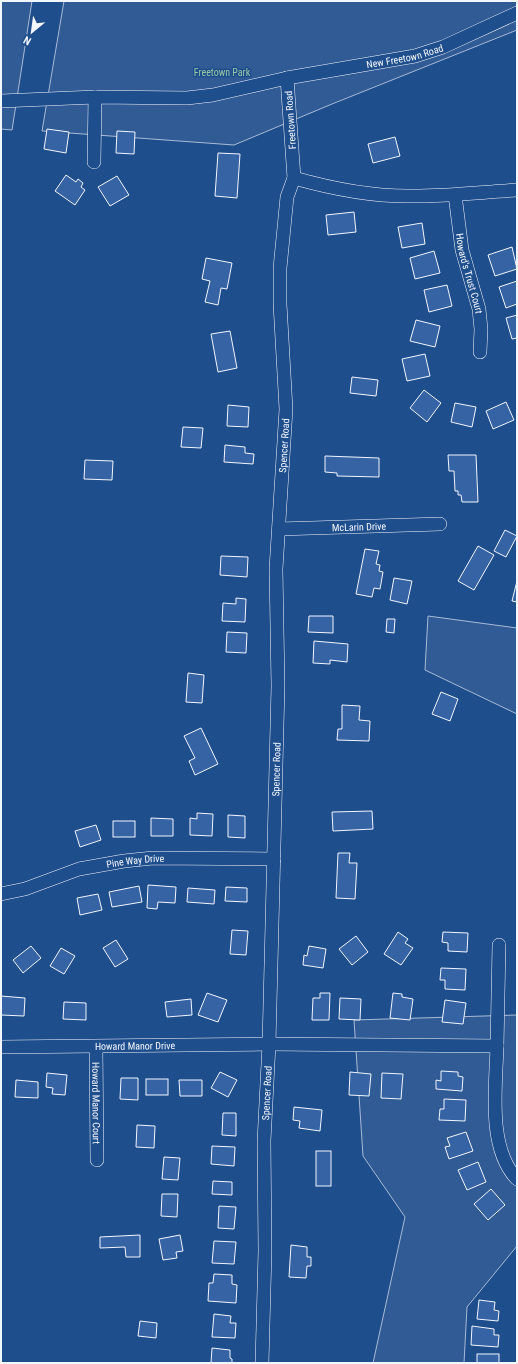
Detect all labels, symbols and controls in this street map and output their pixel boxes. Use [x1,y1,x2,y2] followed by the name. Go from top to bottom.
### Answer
[12,12,52,52] north arrow
[21,33,33,48] text: N
[366,42,445,70] street label: New Freetown Road
[194,67,251,78] park label: Freetown Park
[283,90,298,150] street label: Freetown Road
[454,233,484,314] street label: Howard's Trust Court
[277,418,291,473] street label: Spencer Road
[332,521,387,533] street label: McLarin Drive
[270,742,283,797] street label: Spencer Road
[105,853,165,870] street label: Pine Way Drive
[95,1040,176,1052] street label: Howard Manor Drive
[90,1062,102,1144] street label: Howard Manor Court
[260,1066,274,1121] street label: Spencer Road

